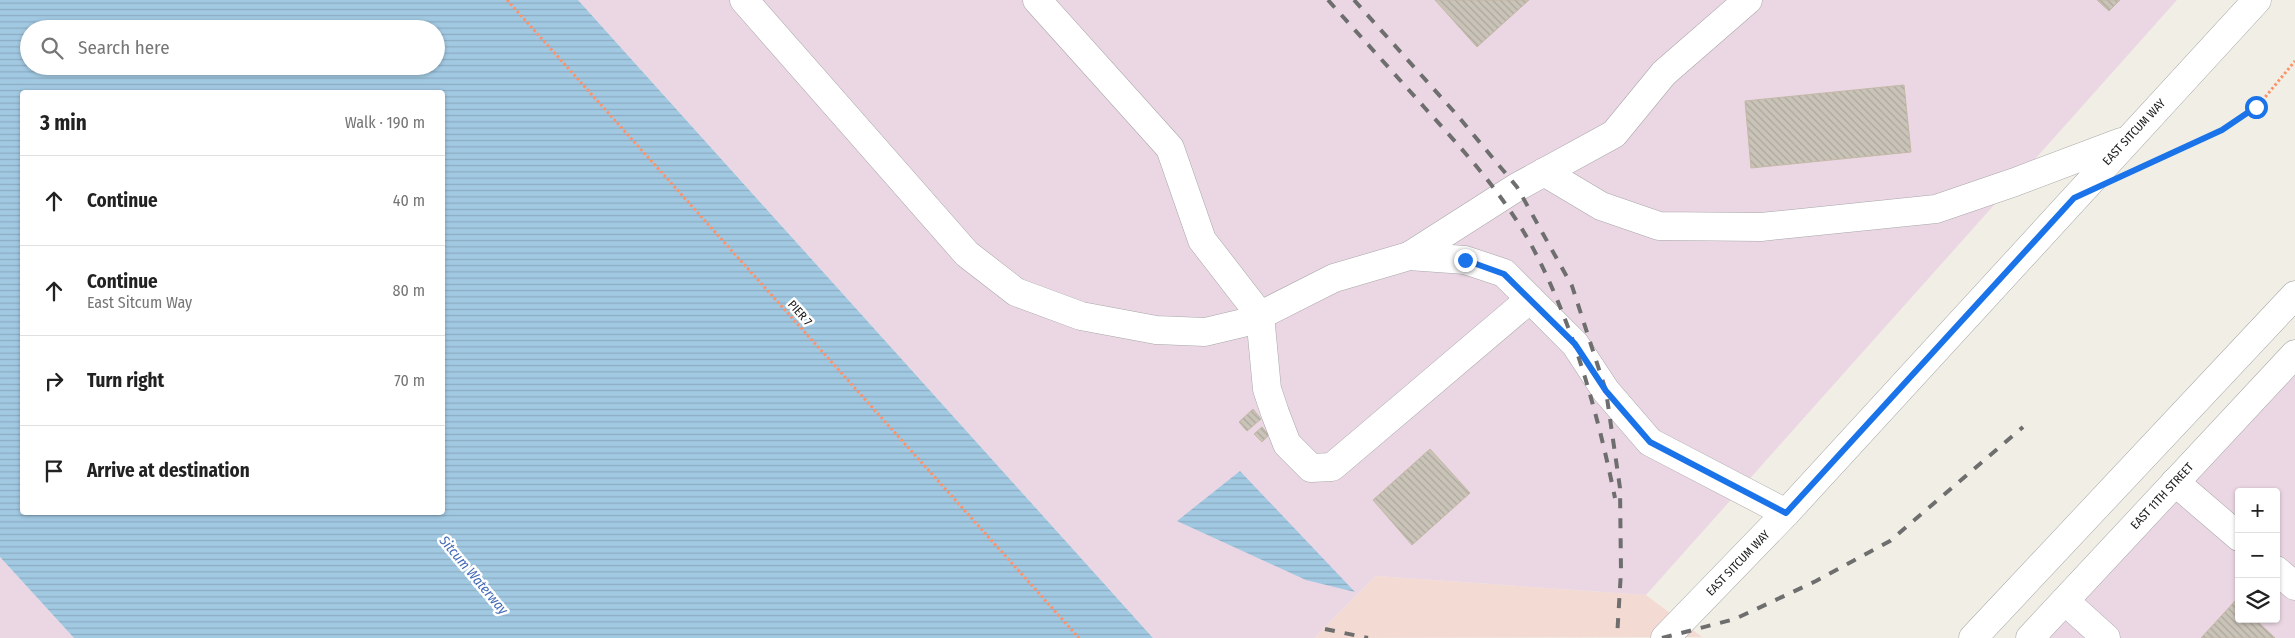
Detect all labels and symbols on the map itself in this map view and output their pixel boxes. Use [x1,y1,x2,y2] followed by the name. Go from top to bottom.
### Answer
[2100,96,2168,168] street label: EAST SITCUM WAY
[2245,96,2268,119] route start
[1454,249,1477,272] route end
[785,297,815,329] street label: PIER 7
[2128,460,2197,532] street label: EAST 11TH STREET
[1703,527,1773,599] street label: EAST SITCUM WAY
[435,532,512,619] water label: Sitcum Waterway

